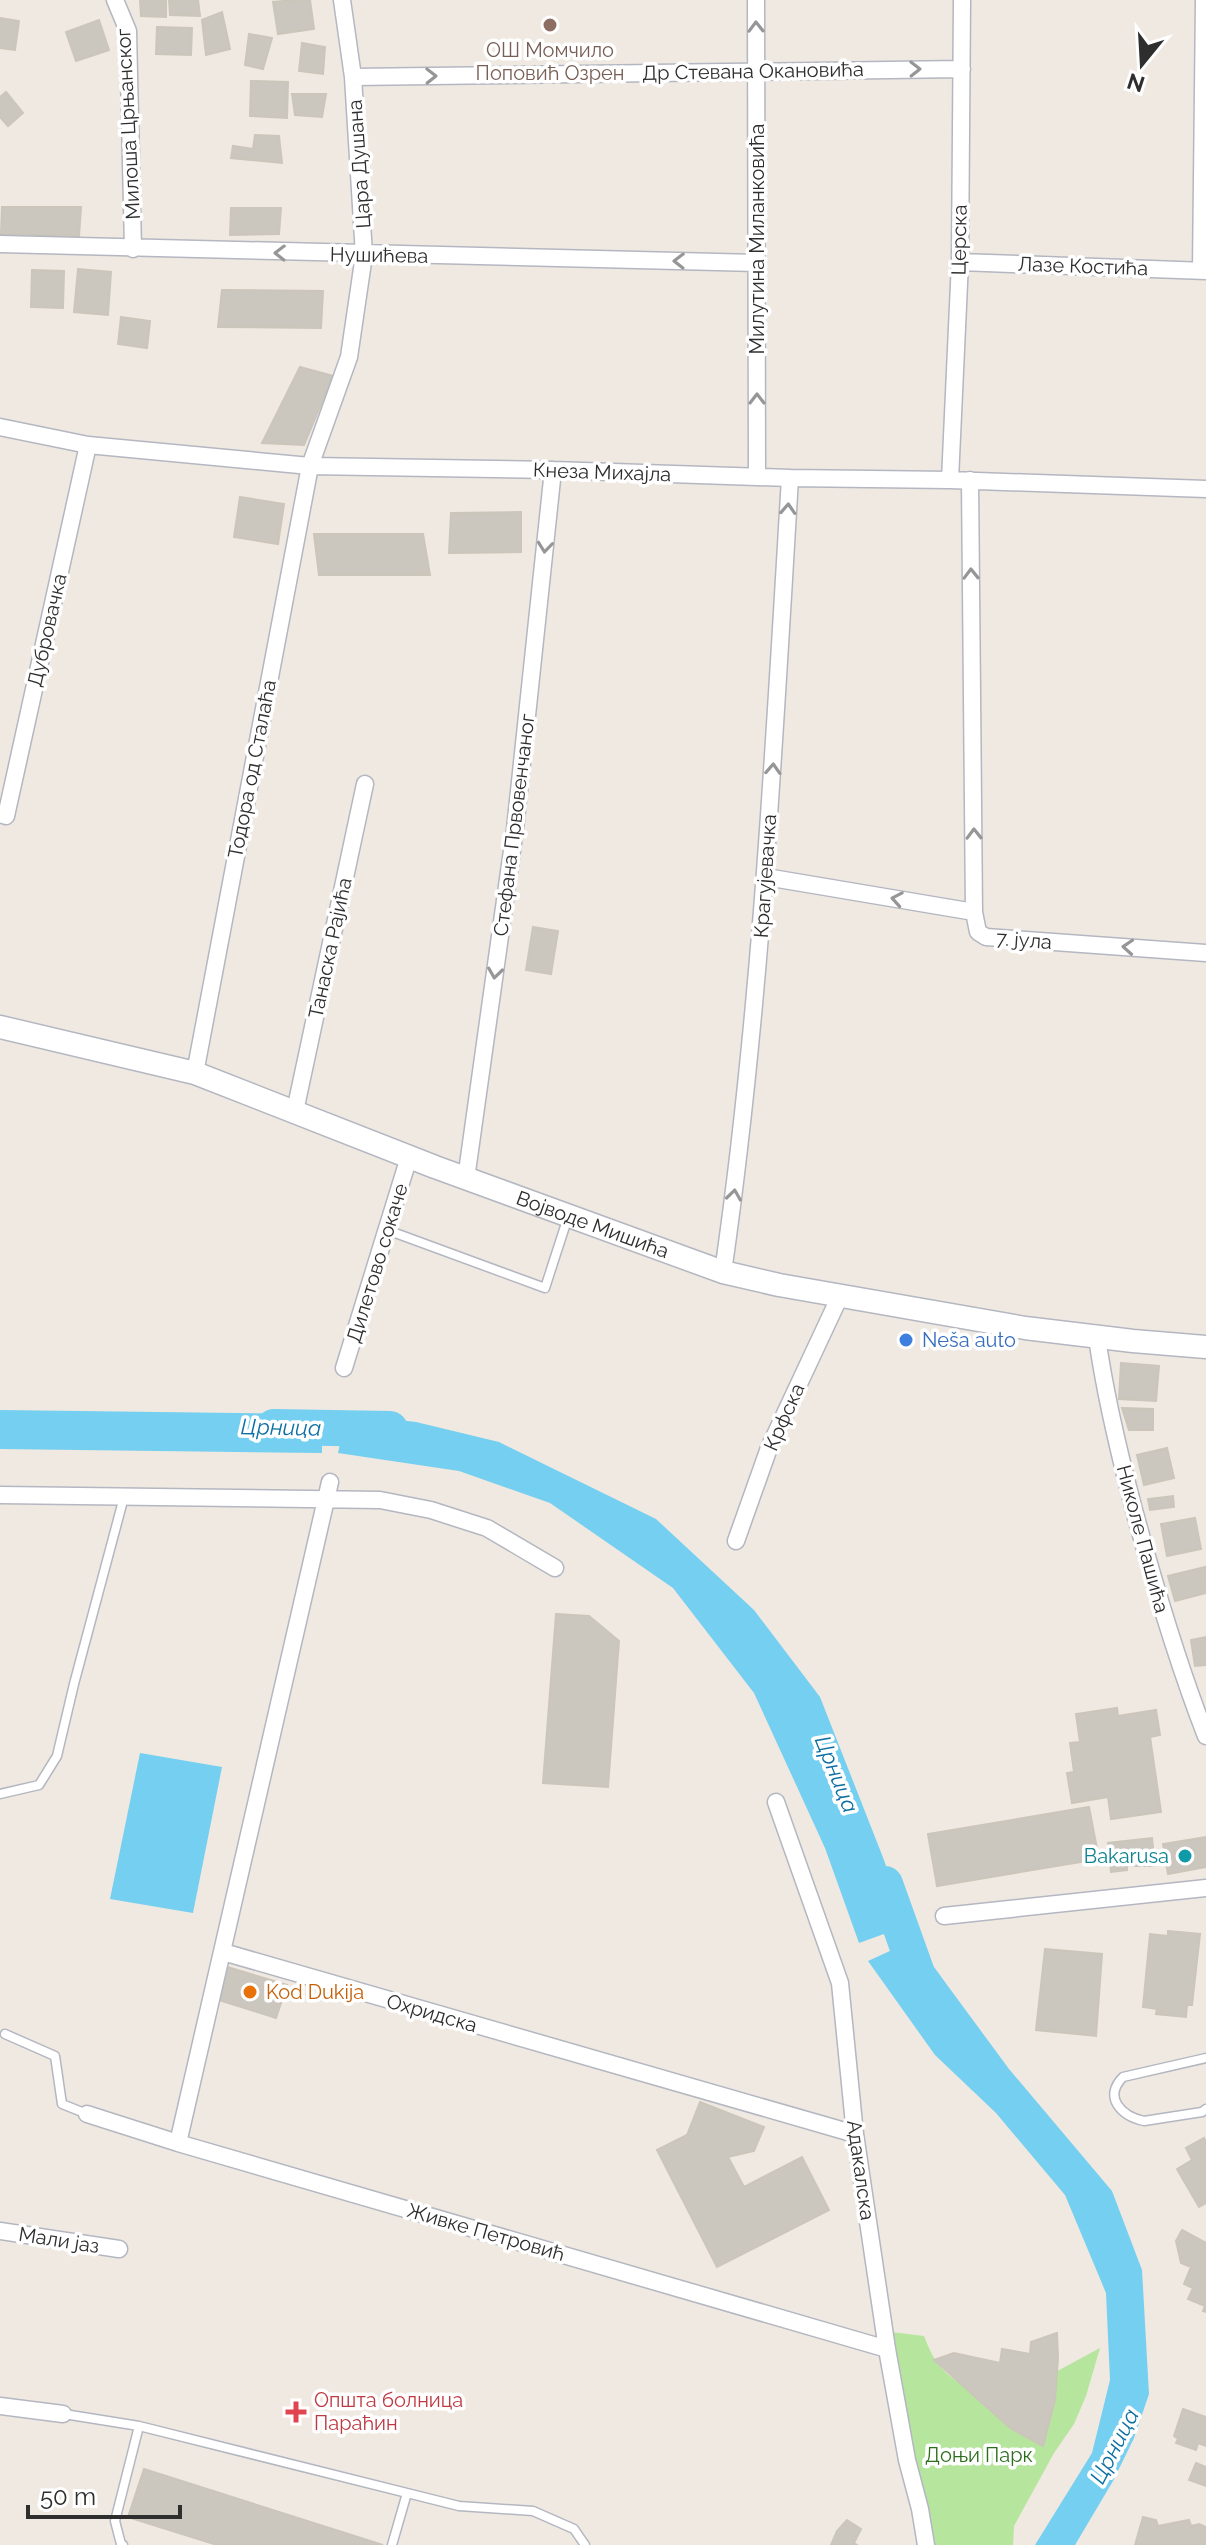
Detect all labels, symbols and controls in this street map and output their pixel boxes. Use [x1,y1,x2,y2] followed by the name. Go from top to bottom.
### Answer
[541,16,559,34] marker: ОШ Момчило Поповић Озрен
[748,20,765,33] one-way arrow
[1102,24,1182,104] north arrow
[111,28,145,220] street label: Милоша Црњанског
[476,38,624,85] place label: ОШ Момчило Поповић Озрен
[642,57,864,85] street label: Др Стевана Окановића
[909,60,922,78] one-way arrow
[425,67,438,84] one-way arrow
[1124,68,1148,98] text: N
[343,99,375,229] street label: Цара Душана
[745,123,769,355] street label: Милутина Миланковића
[946,204,972,276] street label: Церска
[330,242,428,268] street label: Нушићева
[273,244,286,261] one-way arrow
[672,252,685,270] one-way arrow
[1017,252,1149,280] street label: Лазе Костића
[748,392,766,405] one-way arrow
[532,458,672,486] street label: Кнеза Михајла
[779,502,796,515] one-way arrow
[536,541,553,554] one-way arrow
[962,567,980,580] one-way arrow
[22,571,72,689] street label: Дубровачка
[223,678,281,860] street label: Тодора од Сталаћа
[488,713,540,937] street label: Стефана Првовенчаног
[764,762,781,775] one-way arrow
[749,813,781,939] street label: Крагујевачка
[965,827,982,840] one-way arrow
[303,876,357,1020] street label: Танаска Рајића
[891,892,904,909] one-way arrow
[995,926,1053,954] street label: 7. јула
[1121,939,1134,956] one-way arrow
[487,966,504,979] one-way arrow
[341,1180,413,1346] street label: Дилетово сокаче
[513,1186,672,1263] street label: Војводе Мишића
[725,1188,742,1202] one-way arrow
[922,1328,1016,1352] place label: Neša auto
[897,1331,915,1349] marker: Neša auto
[759,1380,809,1454] street label: Крфска
[240,1413,322,1441] water label: Црница
[1112,1462,1174,1616] street label: Николе Пашића
[810,1732,864,1816] water label: Црница
[1084,1844,1169,1868] place label: Bakarusa
[1176,1847,1194,1865] marker: Bakarusa
[266,1980,364,2004] place label: Kod Dukija
[241,1983,259,2001] marker: Kod Dukija
[384,1989,480,2037] street label: Охридска
[842,2118,880,2222] street label: Адакалска
[404,2198,568,2266] street label: Живке Петровић
[17,2222,101,2258] street label: Мали јаз
[314,2388,463,2435] place label: Општа болница Параћин
[285,2401,307,2423] marker: Општа болница Параћин
[1084,2404,1144,2488] water label: Црница
[925,2443,1033,2467] park label: Доњи Парк
[28,2469,180,2519] scale bar
[40,2482,96,2511] text: 50 m

